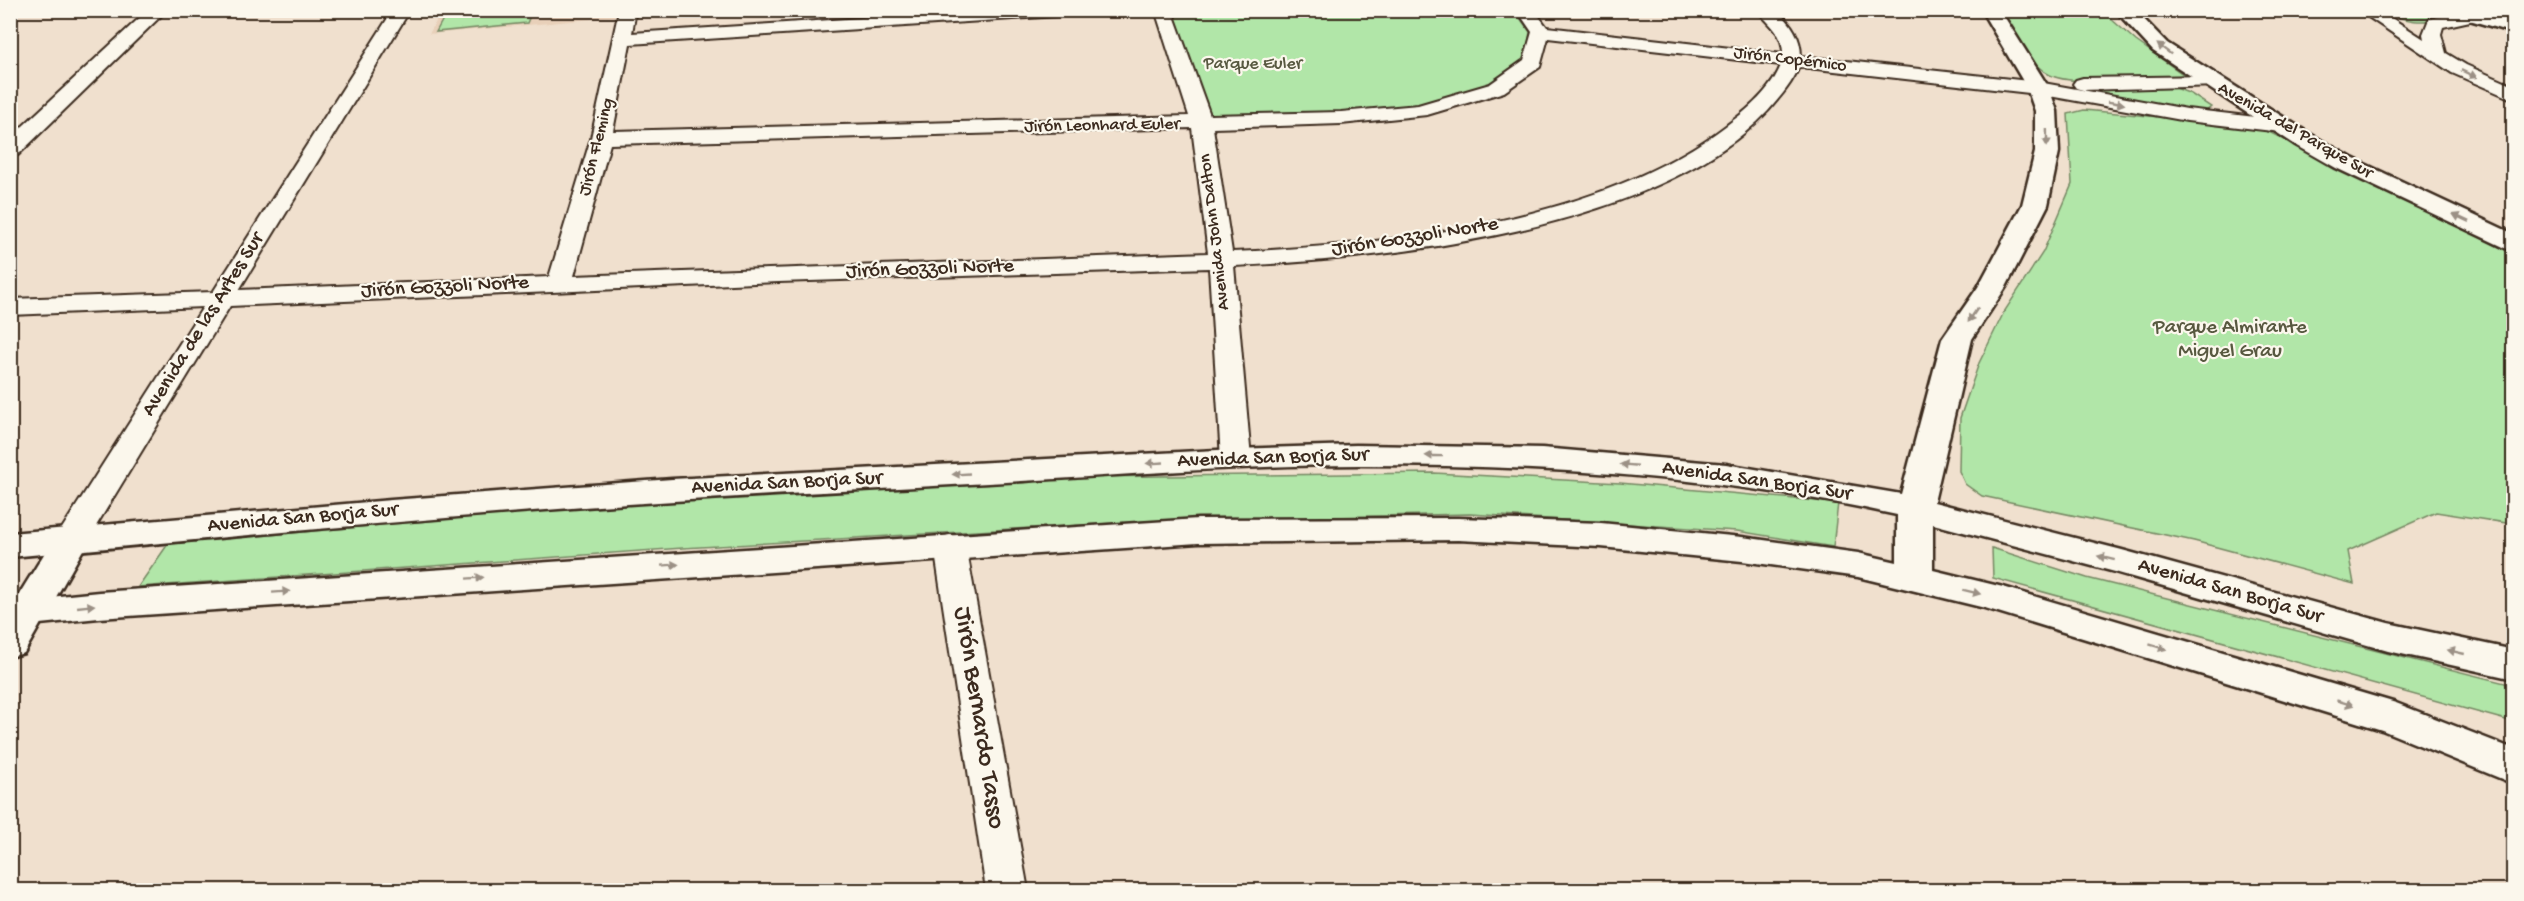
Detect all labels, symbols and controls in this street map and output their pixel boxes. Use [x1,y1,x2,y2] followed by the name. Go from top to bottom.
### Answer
[1732,43,1848,77] street label: Jirón Copérnico
[2157,44,2172,56] one-way arrow
[1203,54,1304,75] park label: Parque Euler
[2461,69,2478,78] one-way arrow
[2214,78,2378,185] street label: Avenida del Parque Sur
[575,96,619,198] street label: Jirón Fleming
[2107,99,2126,108] one-way arrow
[1024,114,1182,138] street label: Jirón Leonhard Euler
[2042,129,2052,148] one-way arrow
[1195,152,1235,311] street label: Avenida John Dalton
[1330,212,1501,263] street label: Jirón Gozzoli Norte
[2452,214,2469,223] one-way arrow
[137,227,272,422] street label: Avenida de las Artes Sur
[846,255,1016,285] street label: Jirón Gozzoli Norte
[360,271,531,305] street label: Jirón Gozzoli Norte
[1967,307,1979,323] one-way arrow
[2152,316,2308,365] park label: Parque Almirante Miguel Grau
[1177,443,1371,475] street label: Avenida San Borja Sur
[1425,451,1444,461] one-way arrow
[1661,456,1855,508] street label: Avenida San Borja Sur
[1146,459,1165,468] one-way arrow
[1619,461,1638,470] one-way arrow
[691,466,885,501] street label: Avenida San Borja Sur
[951,470,970,479] one-way arrow
[207,498,401,540] street label: Avenida San Borja Sur
[2097,552,2115,562] one-way arrow
[2135,554,2327,631] street label: Avenida San Borja Sur
[660,560,679,570] one-way arrow
[466,574,485,583] one-way arrow
[271,587,290,597] one-way arrow
[1962,587,1981,597] one-way arrow
[77,601,96,611] one-way arrow
[945,605,1011,831] street label: Jirón Bernardo Tasso
[2150,643,2168,652] one-way arrow
[2447,647,2466,657] one-way arrow
[2336,699,2354,708] one-way arrow

